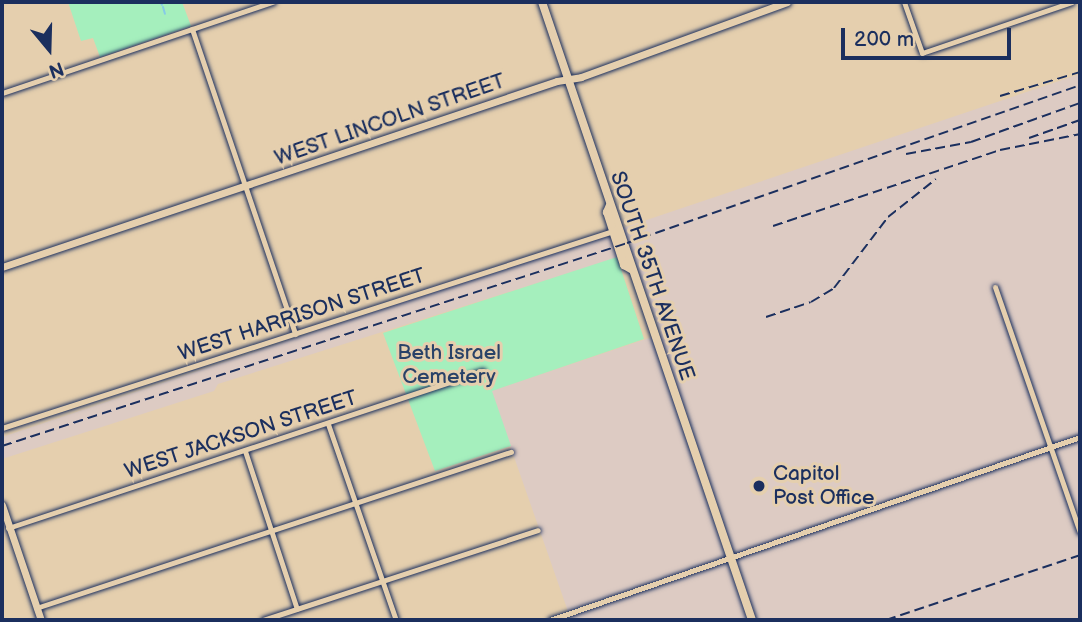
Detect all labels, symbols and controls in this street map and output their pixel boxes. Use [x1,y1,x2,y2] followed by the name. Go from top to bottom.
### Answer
[14,14,84,84] north arrow
[844,14,1014,58] scale bar
[854,27,914,52] text: 200 m
[46,56,66,83] text: N
[271,69,509,171] street label: WEST LINCOLN STREET
[604,168,700,384] street label: SOUTH 35TH AVENUE
[175,263,429,367] street label: WEST HARRISON STREET
[397,340,501,390] park label: Beth Israel Cemetery
[121,385,361,485] street label: WEST JACKSON STREET
[773,461,874,511] place label: Capitol Post Office
[751,478,767,494] marker: Capitol Post Office

